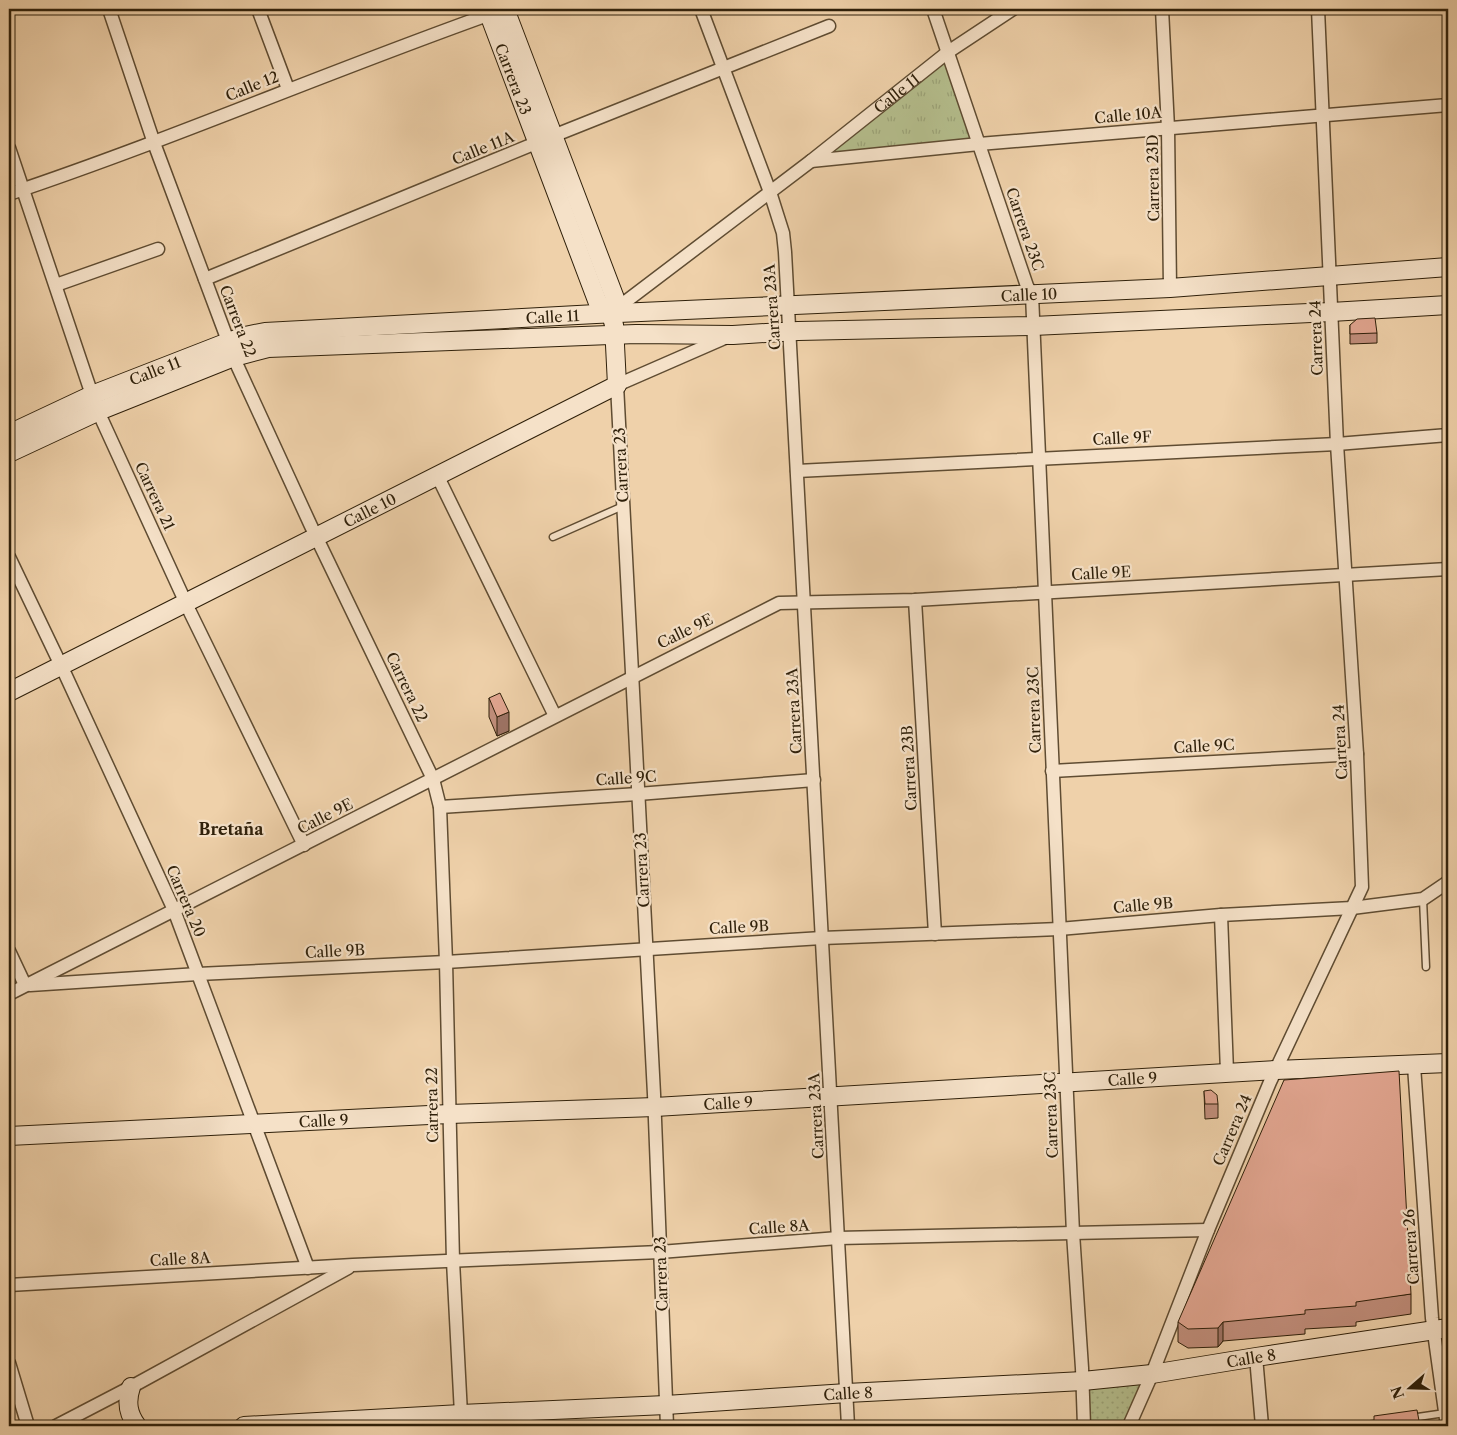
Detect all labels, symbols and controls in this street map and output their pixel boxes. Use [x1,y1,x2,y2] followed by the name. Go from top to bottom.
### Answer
[491,41,535,117] street label: Carrera 23
[223,67,281,105] street label: Calle 12
[870,69,924,117] street label: Calle 11
[1094,103,1163,127] street label: Calle 10A
[449,127,518,169] street label: Calle 11A
[1143,134,1163,222] street label: Carrera 23D
[1002,185,1048,273] street label: Carrera 23C
[759,262,784,351] street label: Carrera 23A
[216,282,260,360] street label: Carrera 22
[1000,284,1058,305] street label: Calle 10
[1305,300,1327,376] street label: Carrera 24
[525,305,580,327] street label: Calle 11
[126,352,184,389] street label: Calle 11
[610,427,632,503] street label: Carrera 23
[1092,427,1152,449] street label: Calle 9F
[131,459,179,534] street label: Carrera 21
[340,489,399,531] street label: Calle 10
[1071,562,1131,584] street label: Calle 9E
[654,609,716,653] street label: Calle 9E
[382,649,432,725] street label: Carrera 22
[1023,666,1045,754] street label: Carrera 23C
[782,667,806,755] street label: Carrera 23A
[1329,704,1351,780] street label: Carrera 24
[897,725,921,811] street label: Carrera 23B
[1173,735,1235,757] street label: Calle 9C
[595,766,657,790] street label: Calle 9C
[294,794,356,838] street label: Calle 9E
[198,819,264,839] district label: Bretaña
[631,832,653,908] street label: Carrera 23
[162,862,210,940] street label: Carrera 20
[1112,893,1174,917] street label: Calle 9B
[709,916,769,938] street label: Calle 9B
[305,940,365,962] street label: Calle 9B
[422,1067,442,1143] street label: Carrera 22
[1107,1068,1158,1090] street label: Calle 9
[1040,1071,1062,1159] street label: Carrera 23C
[804,1072,828,1160] street label: Carrera 23A
[1208,1091,1256,1169] street label: Carrera 24
[703,1092,754,1114] street label: Calle 9
[298,1110,349,1131] street label: Calle 9
[1399,1208,1423,1285] street label: Carrera 26
[748,1215,811,1239] street label: Calle 8A
[650,1236,672,1312] street label: Carrera 23
[149,1248,212,1270] street label: Calle 8A
[1225,1345,1277,1371] street label: Calle 8
[1384,1362,1434,1412] north arrow
[823,1382,873,1404] street label: Calle 8
[1387,1384,1408,1401] text: N

